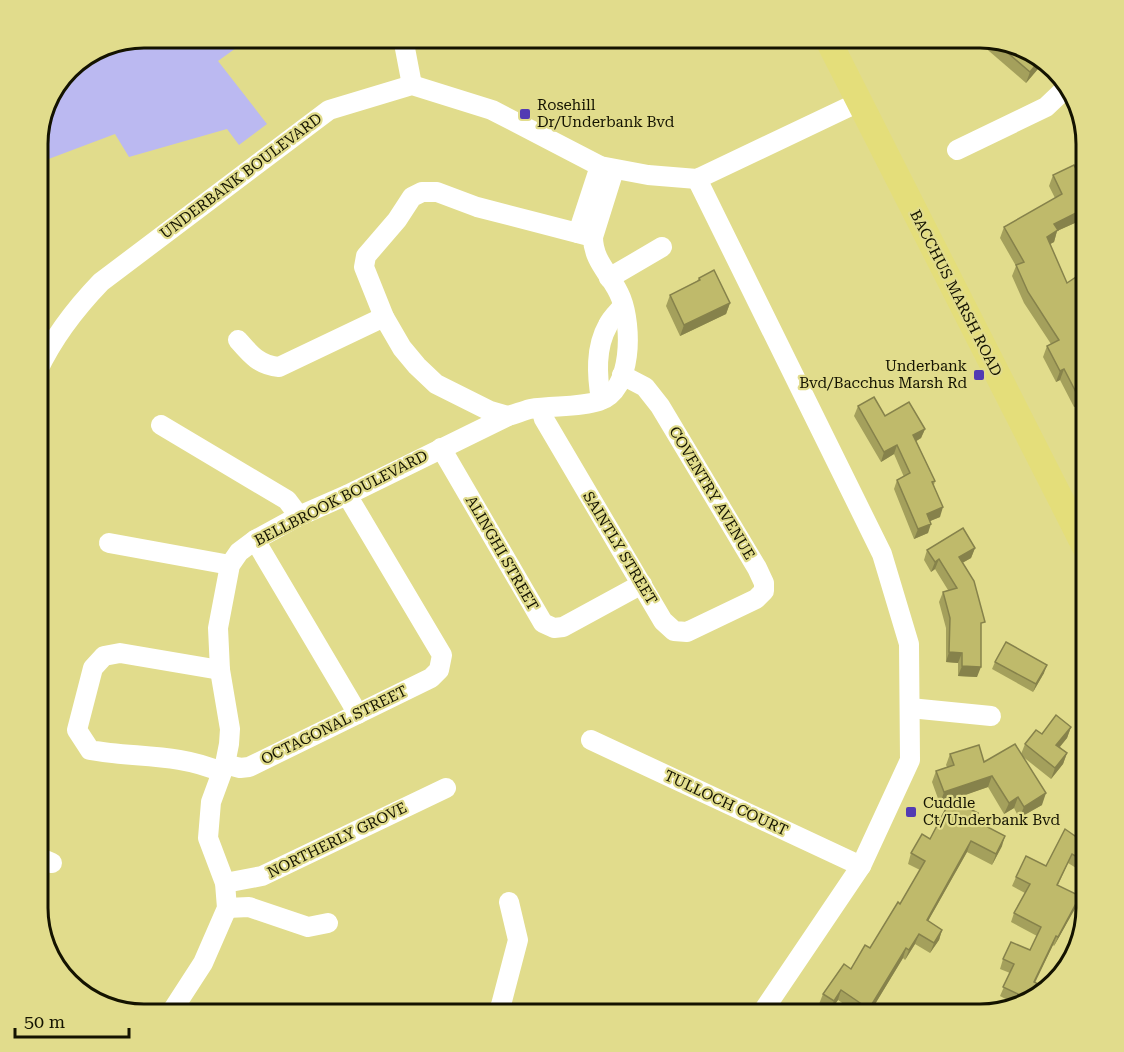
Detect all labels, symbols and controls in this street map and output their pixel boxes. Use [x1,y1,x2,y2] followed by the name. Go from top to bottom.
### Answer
[537,96,675,131] place label: Rosehill Dr/Underbank Bvd
[518,107,532,121] marker: Rosehill Dr/Underbank Bvd
[157,109,325,243] street label: UNDERBANK BOULEVARD
[906,207,1006,379] street label: BACCHUS MARSH ROAD
[799,357,967,392] place label: Underbank Bvd/Bacchus Marsh Rd
[972,368,986,382] marker: Underbank Bvd/Bacchus Marsh Rd
[665,423,759,563] street label: COVENTRY AVENUE
[251,446,431,550] street label: BELLBROOK BOULEVARD
[579,488,661,608] street label: SAINTLY STREET
[462,492,542,614] street label: ALINGHI STREET
[258,682,410,768] street label: OCTAGONAL STREET
[661,766,791,840] street label: TULLOCH COURT
[923,794,1060,829] place label: Cuddle Ct/Underbank Bvd
[264,798,410,882] street label: NORTHERLY GROVE
[904,805,918,819] marker: Cuddle Ct/Underbank Bvd
[15,1001,129,1039] scale bar
[24,1011,65,1032] text: 50 m

